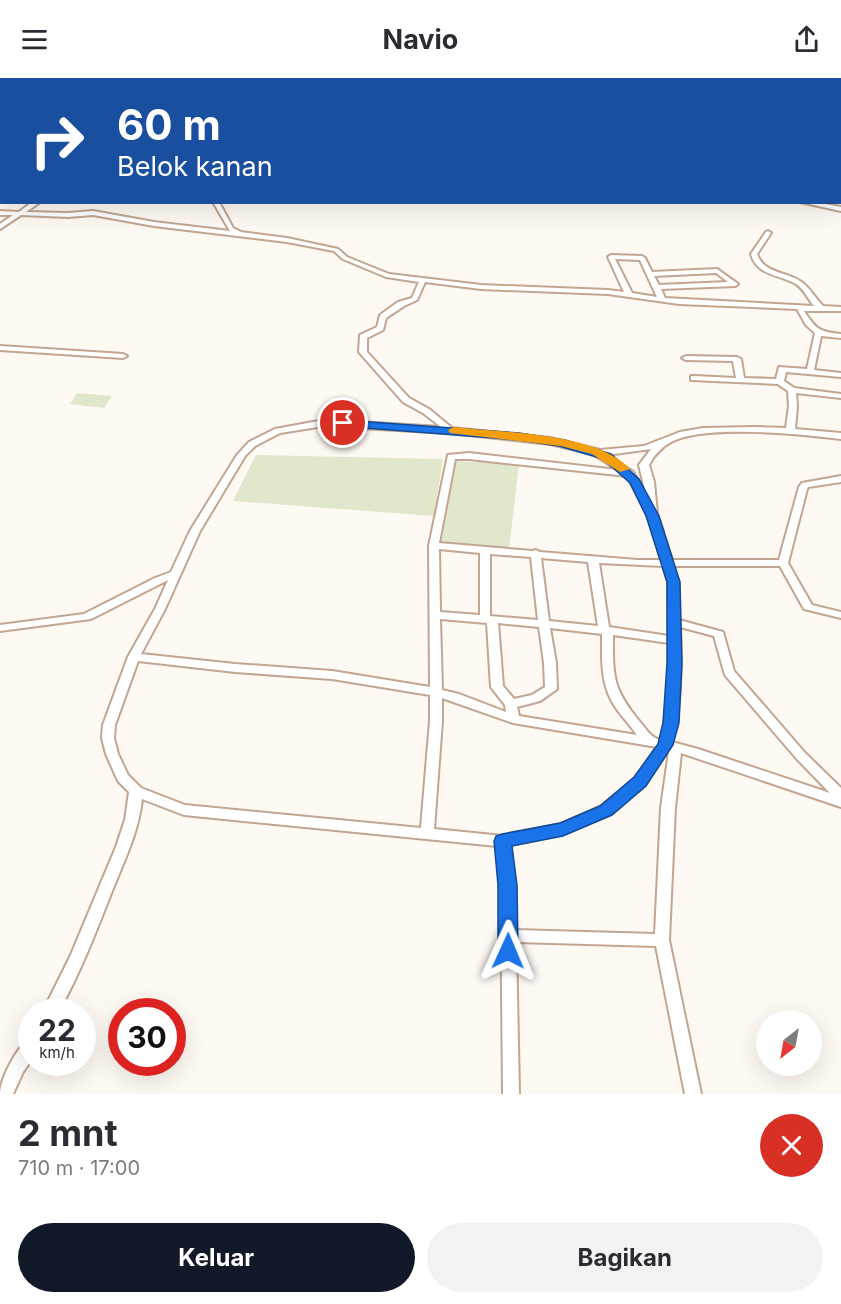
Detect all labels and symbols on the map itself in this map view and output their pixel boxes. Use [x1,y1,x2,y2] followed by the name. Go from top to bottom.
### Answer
[317,397,368,448] pin
[476,919,540,983] position arrow
[108,998,186,1076] speed limit sign: 30
[756,1010,822,1076] north arrow

